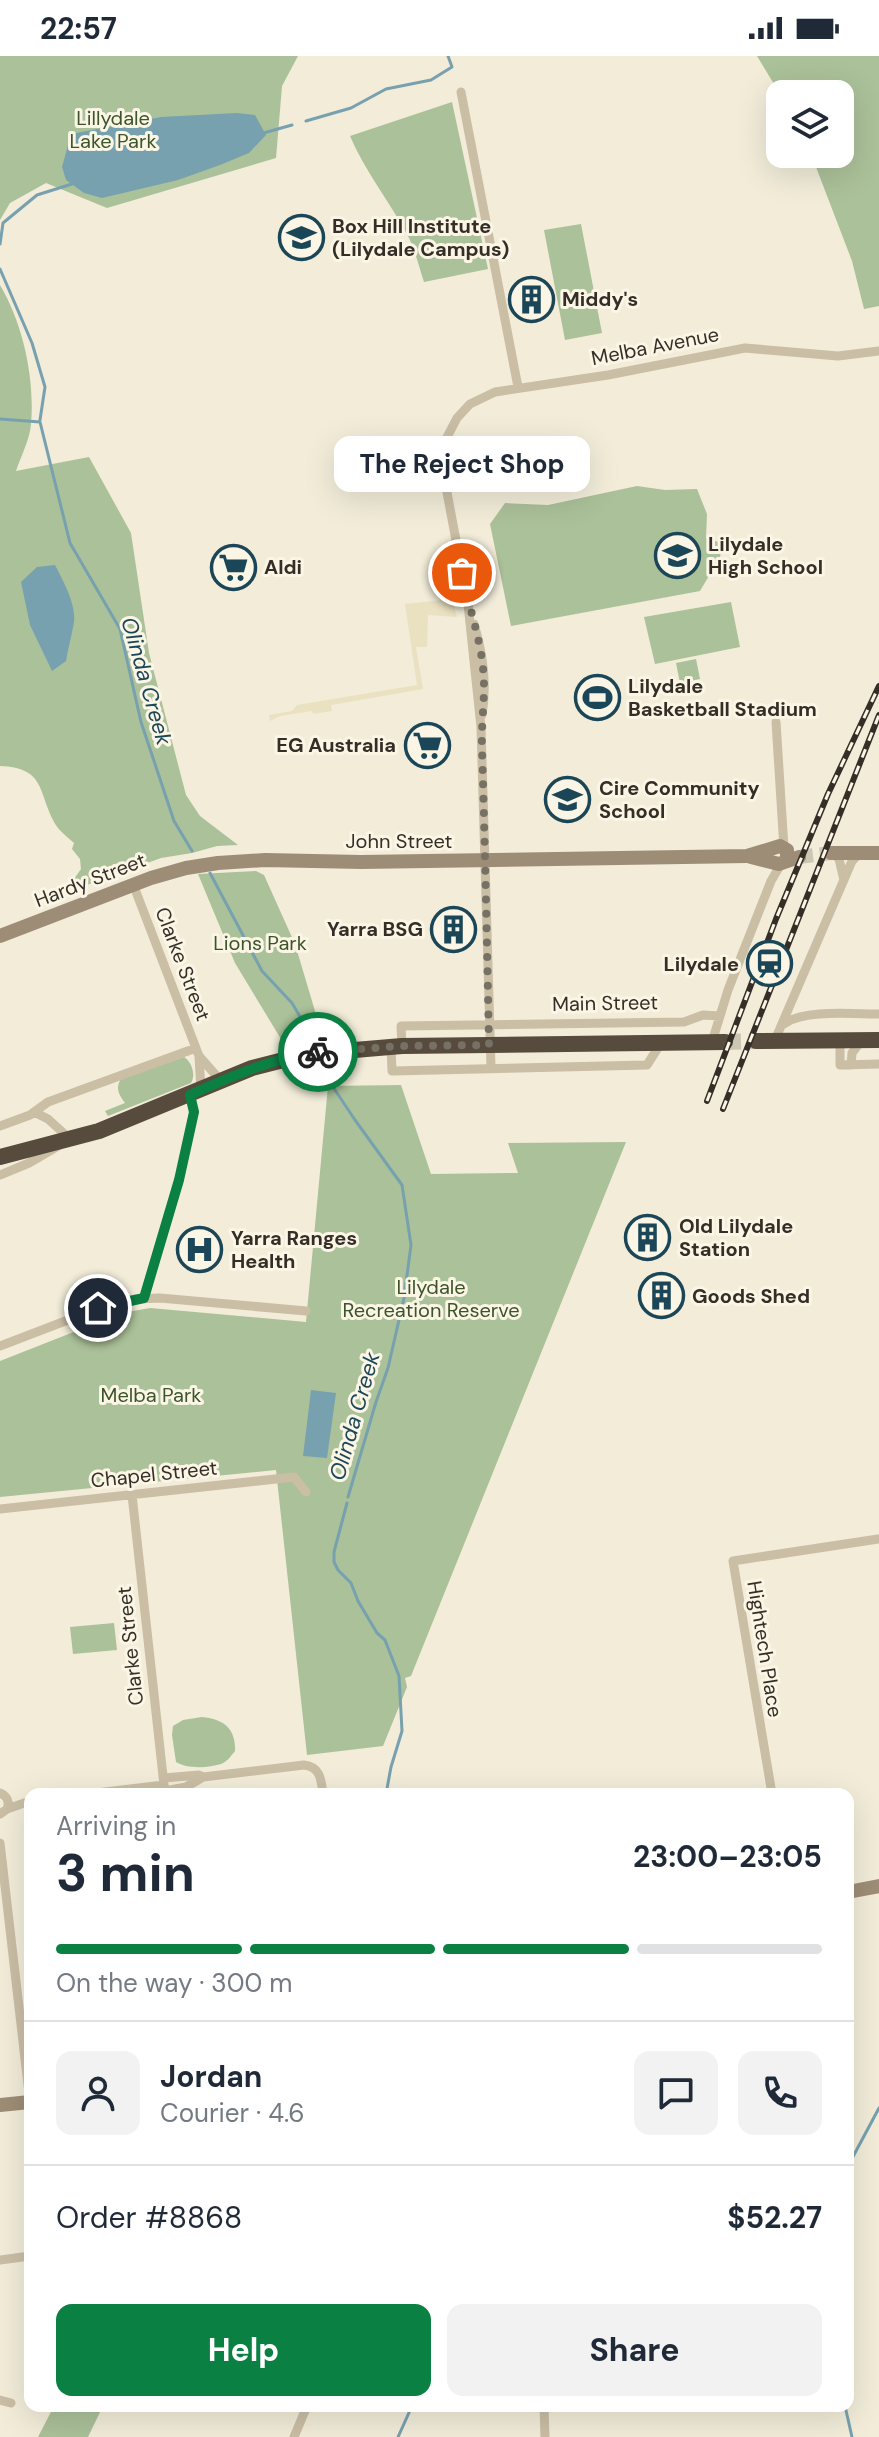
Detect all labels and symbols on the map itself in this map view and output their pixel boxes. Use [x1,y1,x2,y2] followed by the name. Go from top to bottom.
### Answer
[70,105,156,154] park label: Lillydale Lake Park
[332,213,509,262] place label: Box Hill Institute (Lilydale Campus)
[277,214,325,262] school or university icon: Box Hill Institute (Lilydale Campus)
[507,275,555,323] building icon: Middy's
[562,286,638,312] place label: Middy's
[589,321,721,371] street label: Melba Avenue
[334,437,590,493] callout: The Reject Shop
[708,531,823,580] place label: Lilydale High School
[653,532,701,580] school or university icon: Lilydale High School
[428,539,496,607] pin
[209,543,257,591] supermarket icon: Aldi
[264,554,302,580] place label: Aldi
[114,614,179,749] water label: Olinda Creek
[628,673,817,722] place label: Lilydale Basketball Stadium
[573,674,621,722] sports icon: Lilydale Basketball Stadium
[403,721,451,769] supermarket icon: EG Australia
[276,732,396,758] place label: EG Australia
[599,775,759,824] place label: Cire Community School
[544,776,592,824] school or university icon: Cire Community School
[346,828,453,854] street label: John Street
[31,847,150,913] street label: Hardy Street
[149,903,217,1025] street label: Clarke Street
[430,905,478,953] building icon: Yarra BSG
[327,916,423,942] place label: Yarra BSG
[213,930,307,956] park label: Lions Park
[746,940,794,988] station icon: Lilydale
[664,951,739,977] place label: Lilydale
[552,989,658,1017] street label: Main Street
[278,1012,358,1092] courier
[679,1213,793,1262] place label: Old Lilydale Station
[624,1214,672,1262] building icon: Old Lilydale Station
[231,1225,357,1274] place label: Yarra Ranges Health
[176,1226,224,1274] hospital icon: Yarra Ranges Health
[637,1272,685,1320] building icon: Goods Shed
[64,1274,132,1342] pin
[342,1274,520,1323] park label: Lilydale Recreation Reserve
[692,1283,810,1309] place label: Goods Shed
[322,1348,387,1484] water label: Olinda Creek
[101,1382,201,1408] park label: Melba Park
[89,1454,219,1494] street label: Chapel Street
[741,1579,789,1719] street label: Hightech Place
[111,1585,149,1707] street label: Clarke Street

